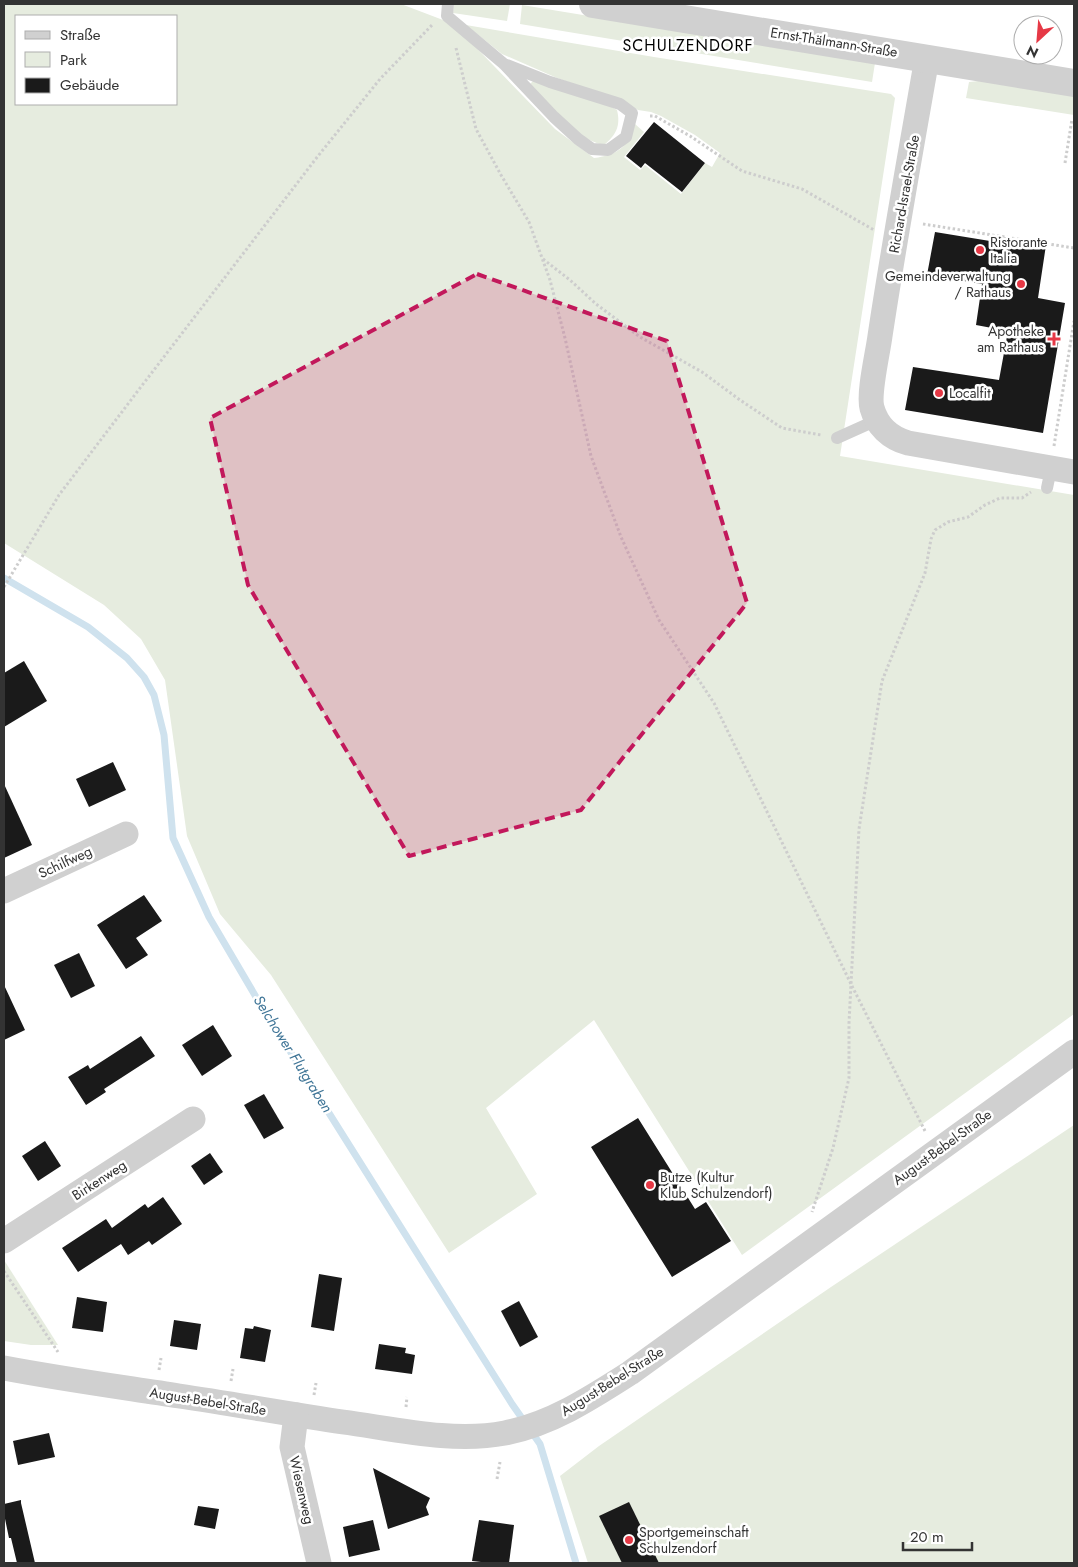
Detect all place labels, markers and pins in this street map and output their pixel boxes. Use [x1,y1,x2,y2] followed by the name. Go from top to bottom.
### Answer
[990,232,1048,268] place label: Ristorante Italia
[974,244,986,256] marker: Ristorante Italia
[885,266,1011,302] place label: Gemeindeverwaltung / Rathaus
[1015,278,1027,290] marker: Gemeindeverwaltung / Rathaus
[977,321,1044,357] place label: Apotheke am Rathaus
[1048,333,1060,345] marker: Apotheke am Rathaus
[949,383,991,403] place label: Localfit
[933,387,945,399] marker: Localfit
[660,1167,773,1203] place label: Butze (Kultur Klub Schulzendorf)
[644,1179,656,1191] marker: Butze (Kultur Klub Schulzendorf)
[639,1522,749,1558] place label: Sportgemeinschaft Schulzendorf
[623,1534,635,1546] marker: Sportgemeinschaft Schulzendorf

